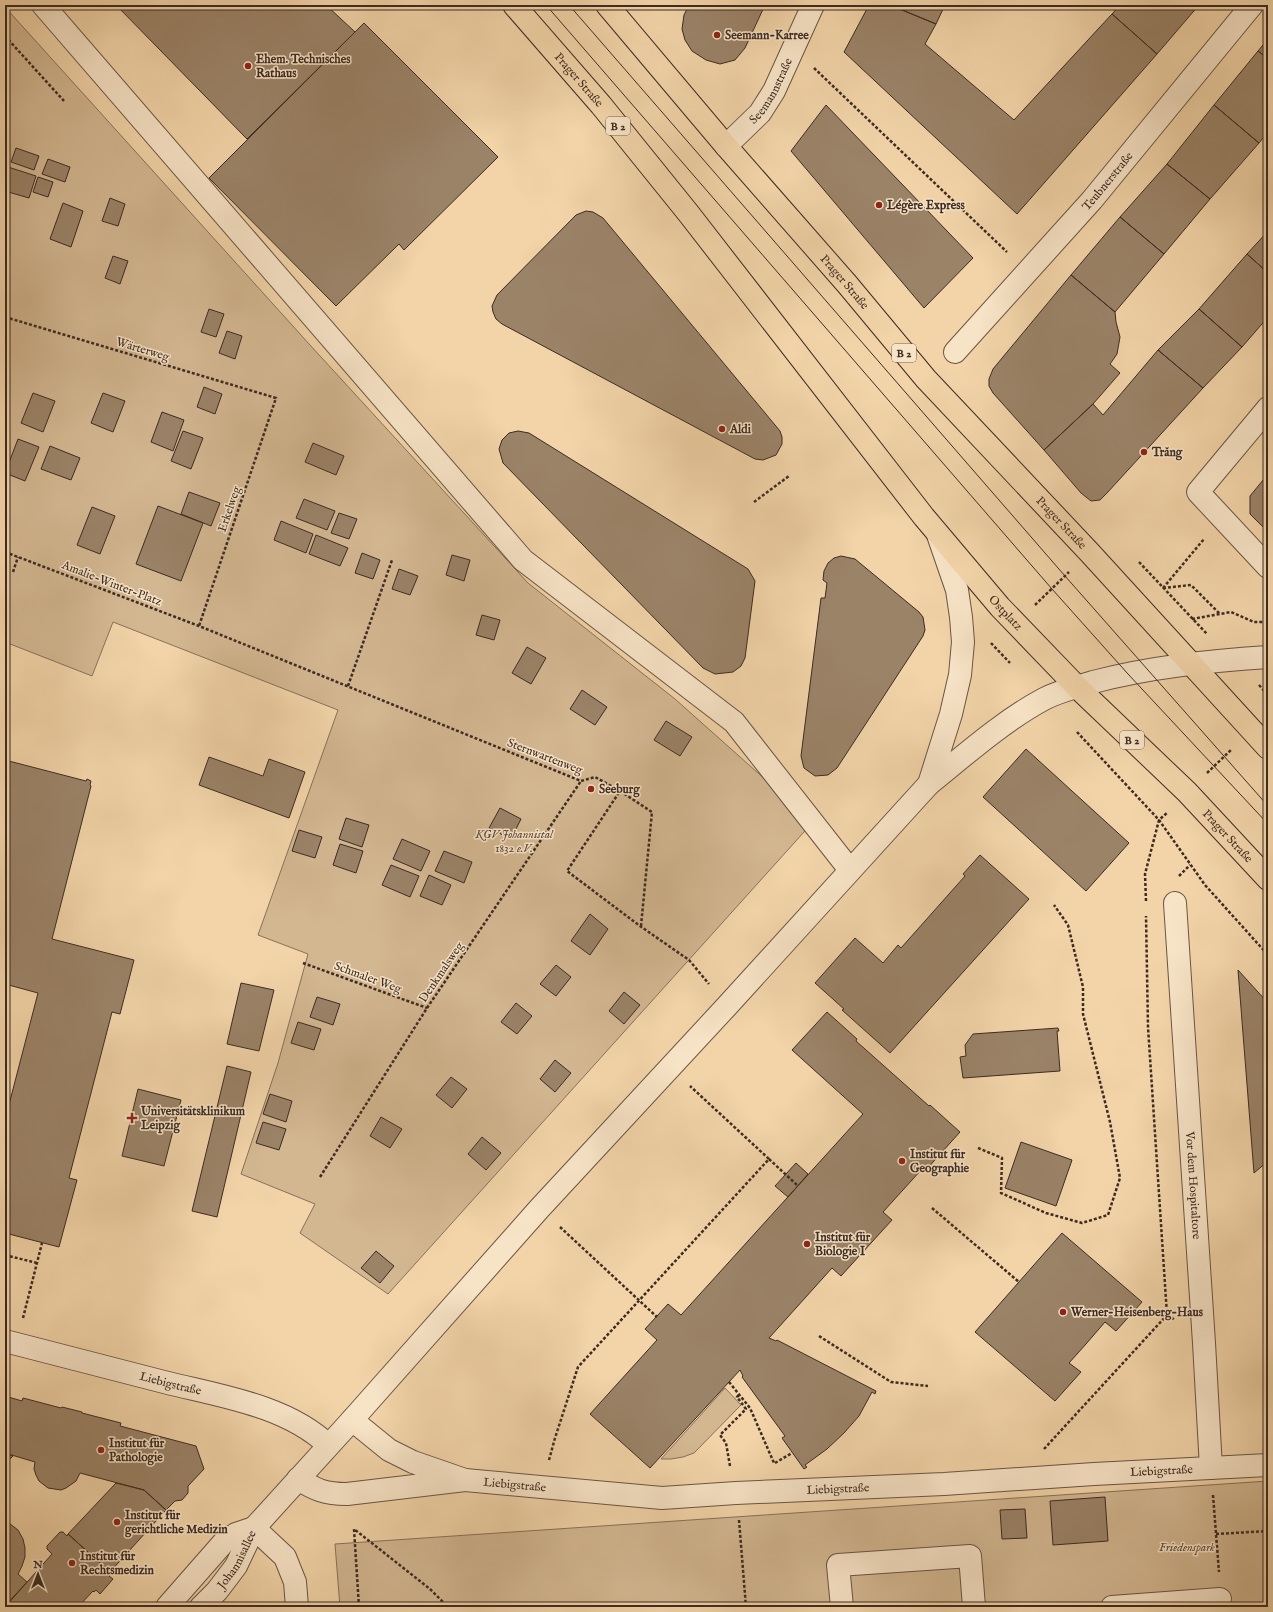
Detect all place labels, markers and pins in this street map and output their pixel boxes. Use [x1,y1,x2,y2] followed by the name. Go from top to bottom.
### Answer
[725,28,809,43] place label: Seemann-Karree
[712,30,722,40] marker: Seemann-Karree
[256,52,351,81] place label: Ehem. Technisches Rathaus
[243,61,253,71] marker: Ehem. Technisches Rathaus
[886,198,965,214] place label: Légère Express
[874,200,884,210] marker: Légère Express
[729,422,752,437] place label: Aldi
[717,424,727,434] marker: Aldi
[1151,445,1183,461] place label: Trăng
[1139,447,1149,457] marker: Trăng
[599,782,640,798] place label: Seeburg
[586,784,596,794] marker: Seeburg
[140,1104,246,1134] place label: Universitätsklinikum Leipzig
[126,1112,138,1124] marker: Universitätsklinikum Leipzig
[910,1147,970,1177] place label: Institut für Geographie
[897,1156,907,1166] marker: Institut für Geographie
[815,1230,871,1260] place label: Institut für Biologie I
[802,1239,812,1249] marker: Institut für Biologie I
[1070,1305,1204,1321] place label: Werner-Heisenberg-Haus
[1058,1307,1068,1317] marker: Werner-Heisenberg-Haus
[109,1436,165,1466] place label: Institut für Pathologie
[96,1445,106,1455] marker: Institut für Pathologie
[125,1508,228,1538] place label: Institut für gerichtliche Medizin
[112,1517,122,1527] marker: Institut für gerichtliche Medizin
[80,1549,155,1578] place label: Institut für Rechtsmedizin
[67,1558,77,1568] marker: Institut für Rechtsmedizin

